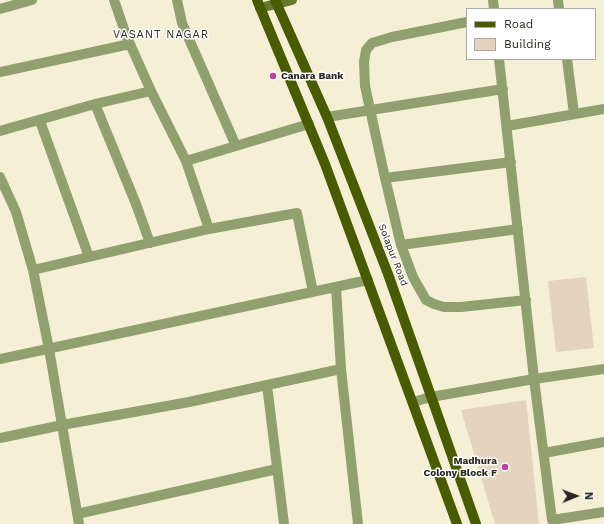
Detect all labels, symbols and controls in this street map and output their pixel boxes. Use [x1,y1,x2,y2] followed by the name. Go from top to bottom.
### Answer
[466,8,596,60] legend
[504,17,533,31] text: Road
[113,28,209,42] district label: VASANT NAGAR
[504,37,551,51] text: Building
[281,70,344,82] place label: Canara Bank
[268,71,278,81] marker: Canara Bank
[376,222,410,288] street label: Solapur Road
[423,455,497,478] place label: Madhura Colony Block F
[500,462,510,472] marker: Madhura Colony Block F
[556,476,596,516] north arrow
[582,492,595,500] text: N

